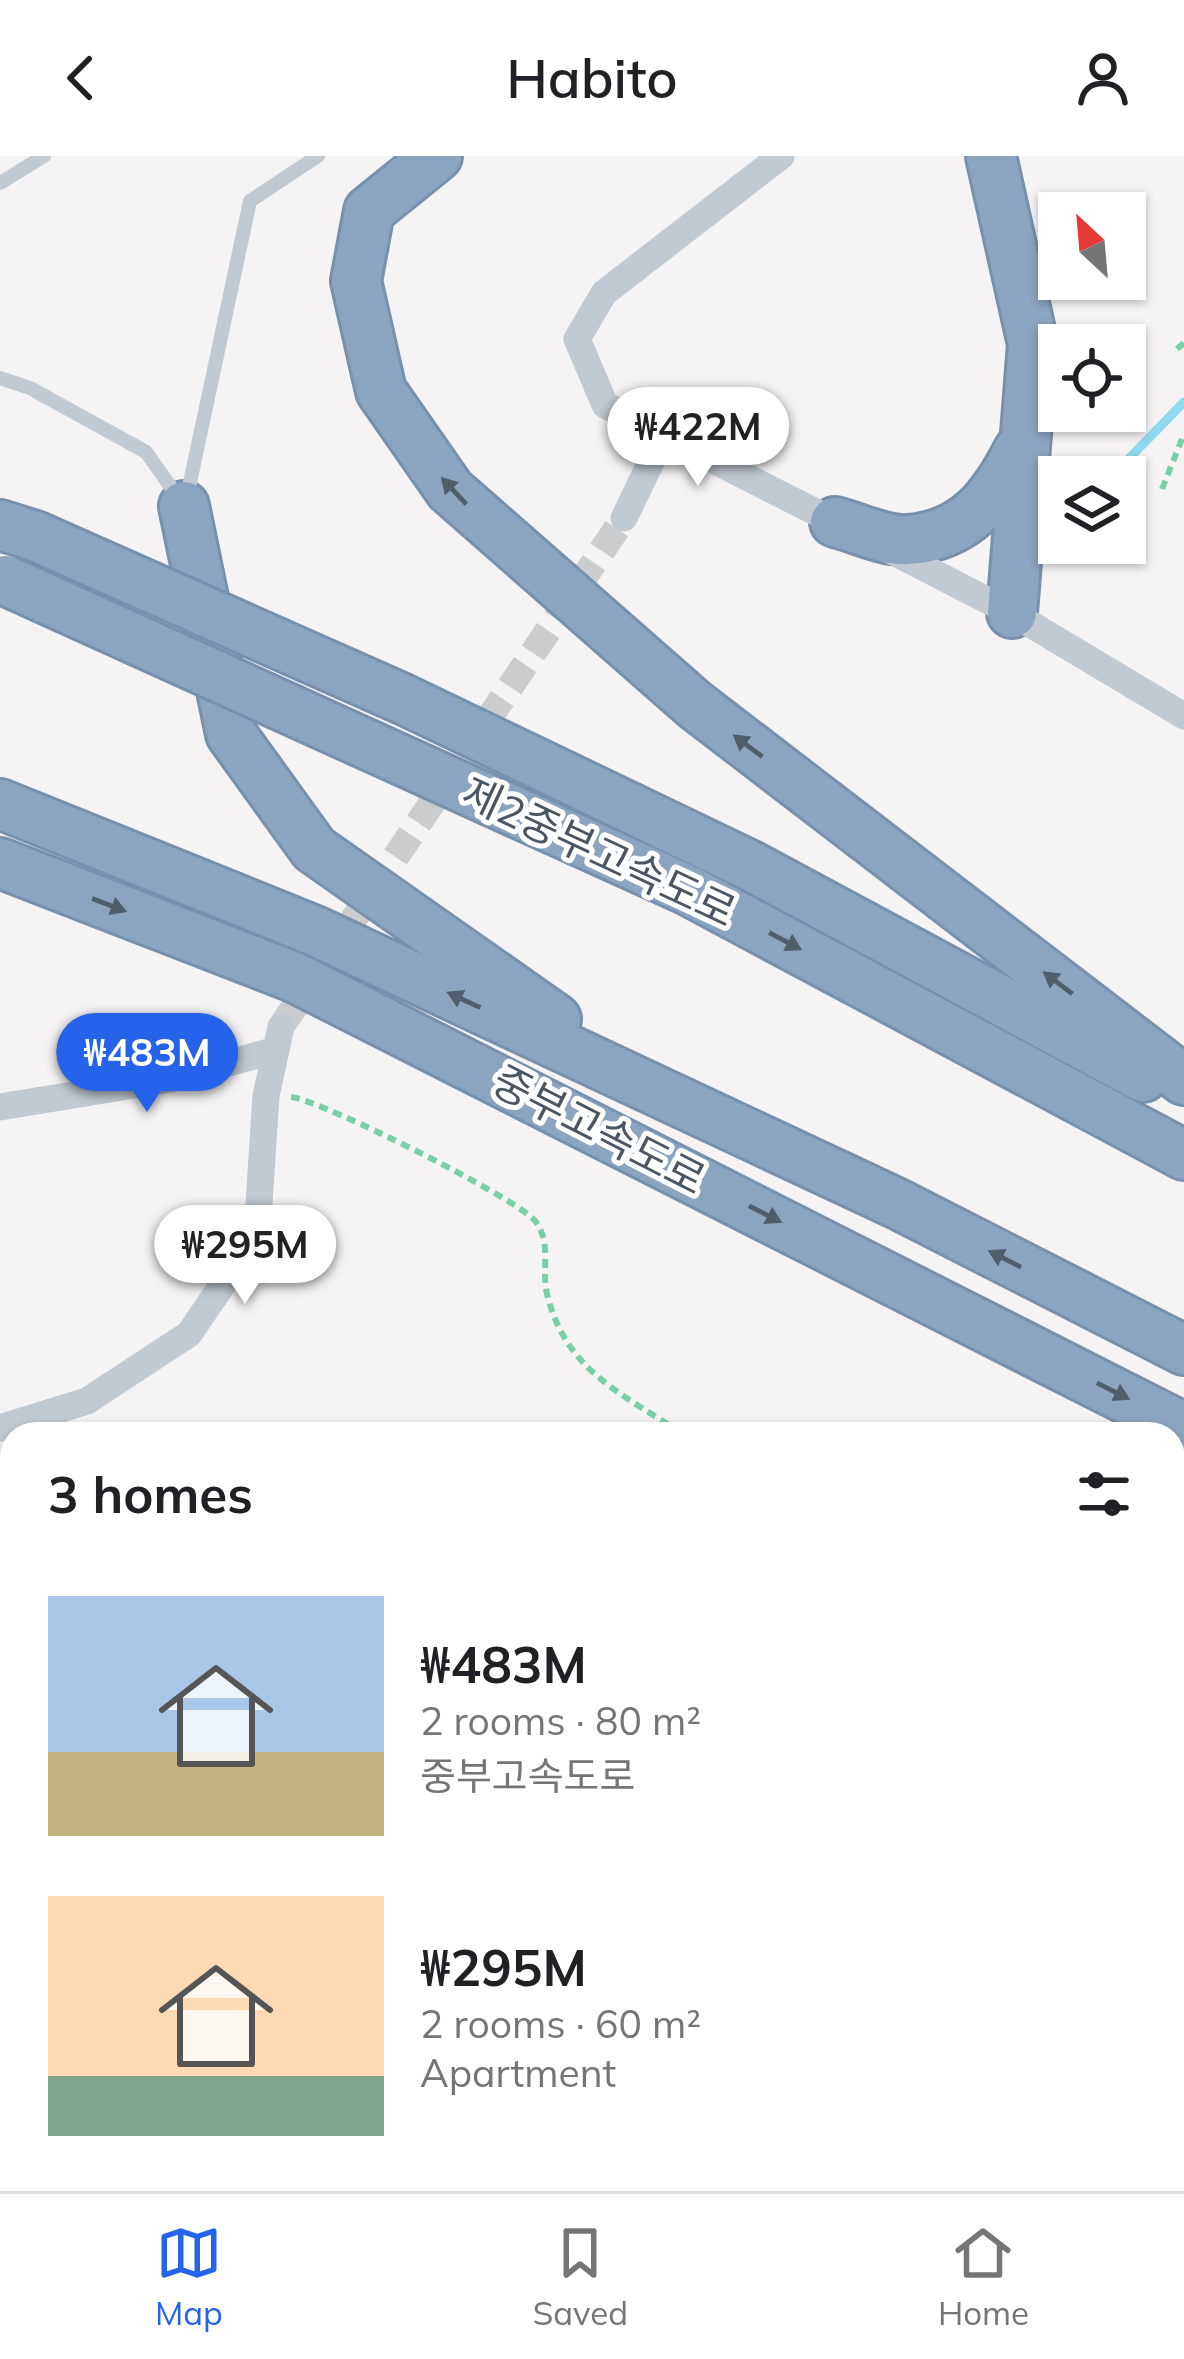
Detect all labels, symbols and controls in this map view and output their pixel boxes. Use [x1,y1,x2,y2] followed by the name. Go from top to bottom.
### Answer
[506,44,678,112] text: Habito
[48,45,114,111] icon: back
[1070,45,1136,111] icon: person
[1038,192,1146,300] north arrow
[1038,192,1146,564] map controls
[1038,324,1146,432] button: locate
[614,387,782,489] pin: ₩422M
[634,401,762,450] text: ₩422M
[1038,456,1146,564] button: layers
[440,477,468,506] one-way arrow
[732,734,764,759] one-way arrow
[454,765,744,938] street label: 제2중부고속도로
[92,897,128,916] one-way arrow
[767,931,802,951] one-way arrow
[1042,971,1073,996] one-way arrow
[446,990,481,1010] one-way arrow
[63,1013,231,1115] pin: ₩483M
[83,1027,211,1076] text: ₩483M
[484,1053,715,1206] street label: 중부고속도로
[748,1204,782,1224] one-way arrow
[161,1205,329,1307] pin: ₩295M
[181,1219,309,1268] text: ₩295M
[988,1249,1022,1269] one-way arrow
[1095,1381,1130,1401] one-way arrow
[1071,1461,1137,1527] icon: filters
[48,1462,253,1526] text: 3 homes
[420,1632,587,1696] text: ₩483M
[144,1644,288,1788] icon: home
[420,1696,701,1745] text: 2 rooms · 80 m²
[420,1751,635,1800] text: 중부고속도로
[420,1935,587,1999] text: ₩295M
[144,1944,288,2088] icon: home
[420,1999,701,2048] text: 2 rooms · 60 m²
[420,2048,616,2097] text: Apartment
[155,2220,223,2333] tab: Map
[533,2220,628,2333] tab: Saved
[938,2220,1029,2333] tab: Home

